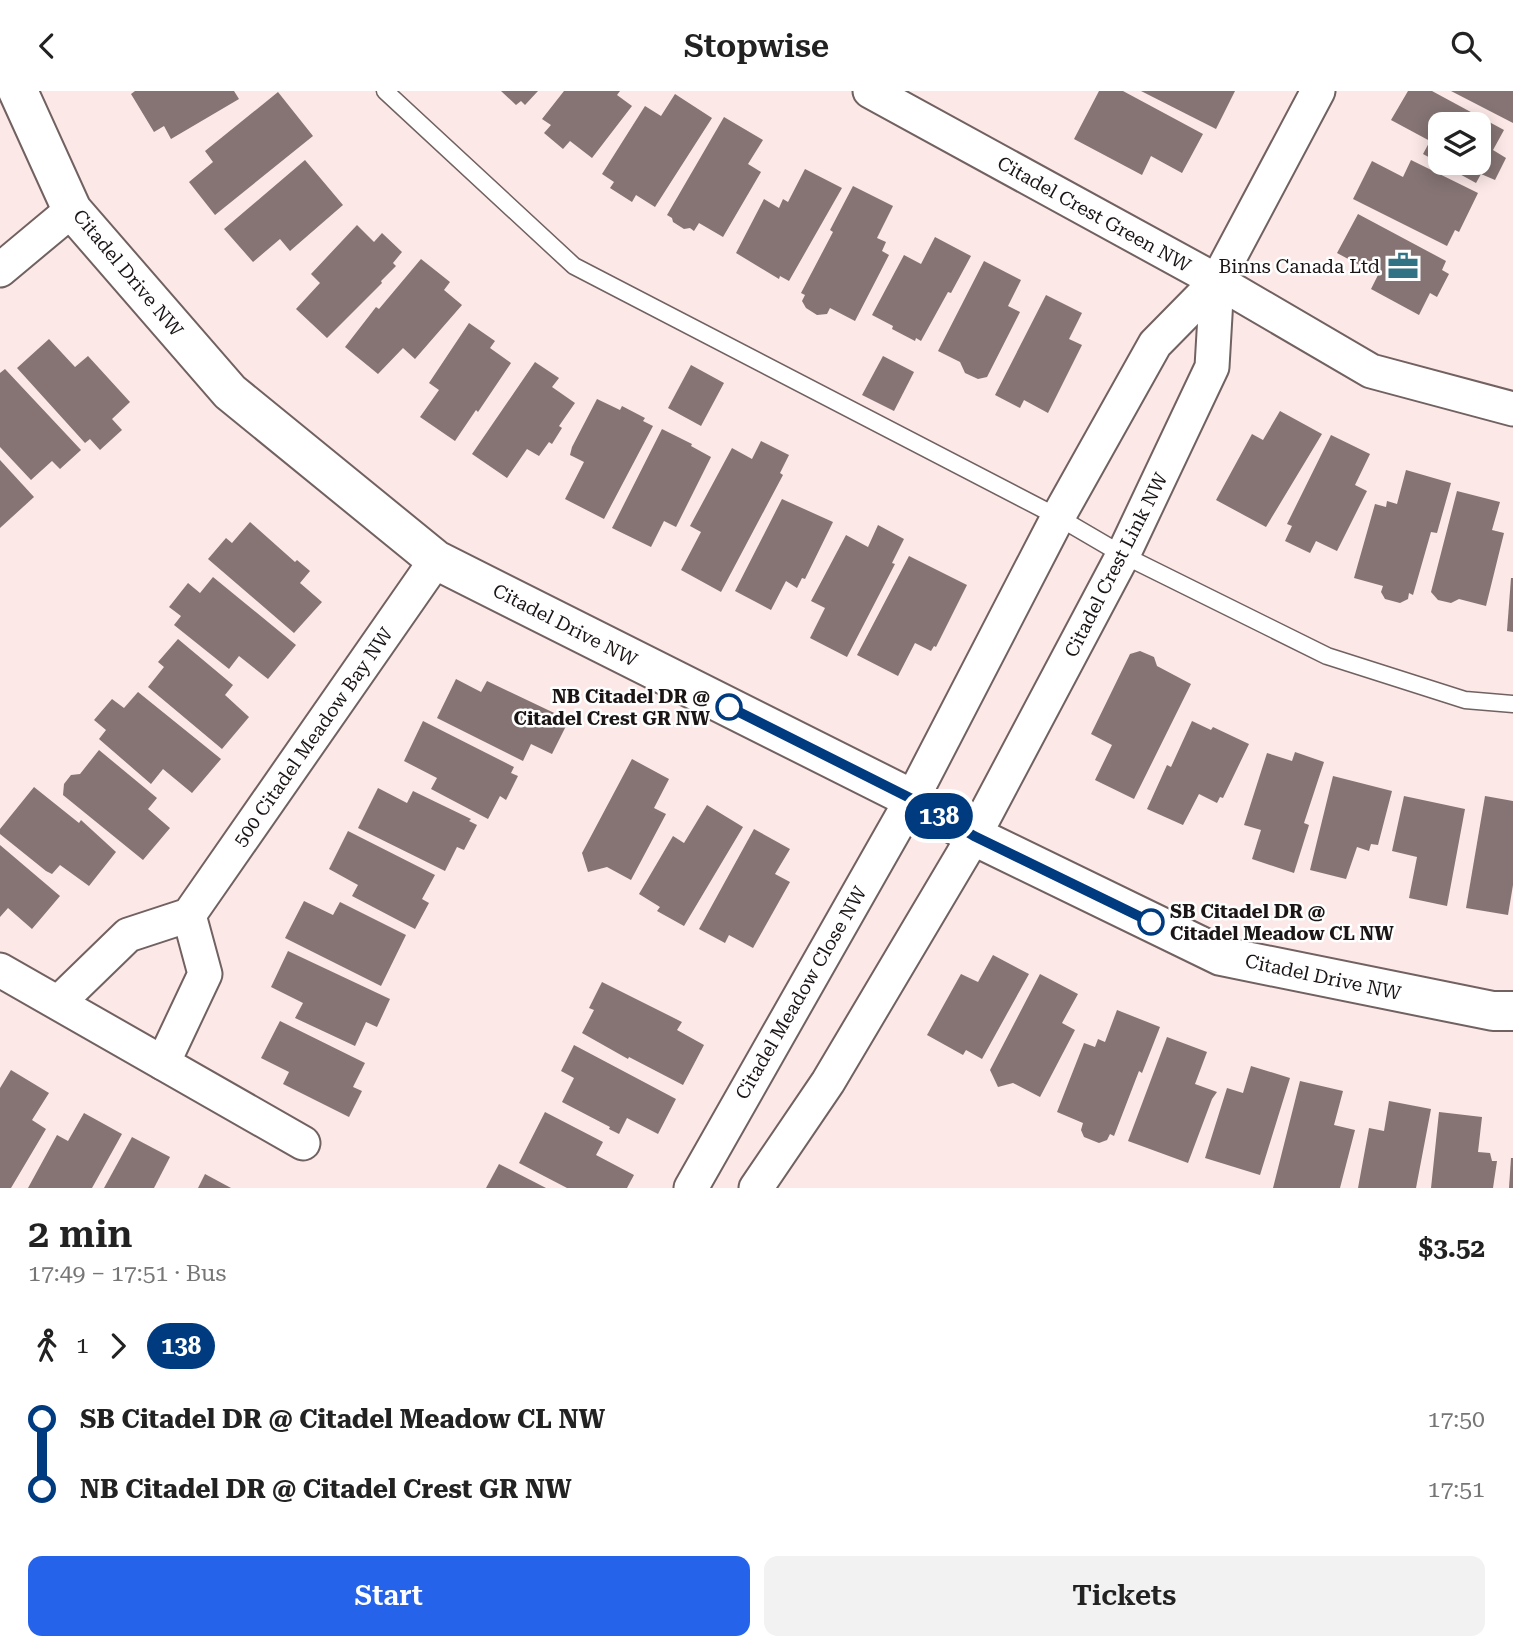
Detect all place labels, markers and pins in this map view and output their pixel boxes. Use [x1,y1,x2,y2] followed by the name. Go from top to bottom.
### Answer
[1386,249,1420,283] office icon: Binns Canada Ltd
[1218,255,1380,278] place label: Binns Canada Ltd
[514,685,710,730] place label: NB Citadel DR @ Citadel Crest GR NW
[716,694,742,720] marker: NB Citadel DR @ Citadel Crest GR NW
[1170,900,1394,945] place label: SB Citadel DR @ Citadel Meadow CL NW
[1138,909,1164,935] marker: SB Citadel DR @ Citadel Meadow CL NW

